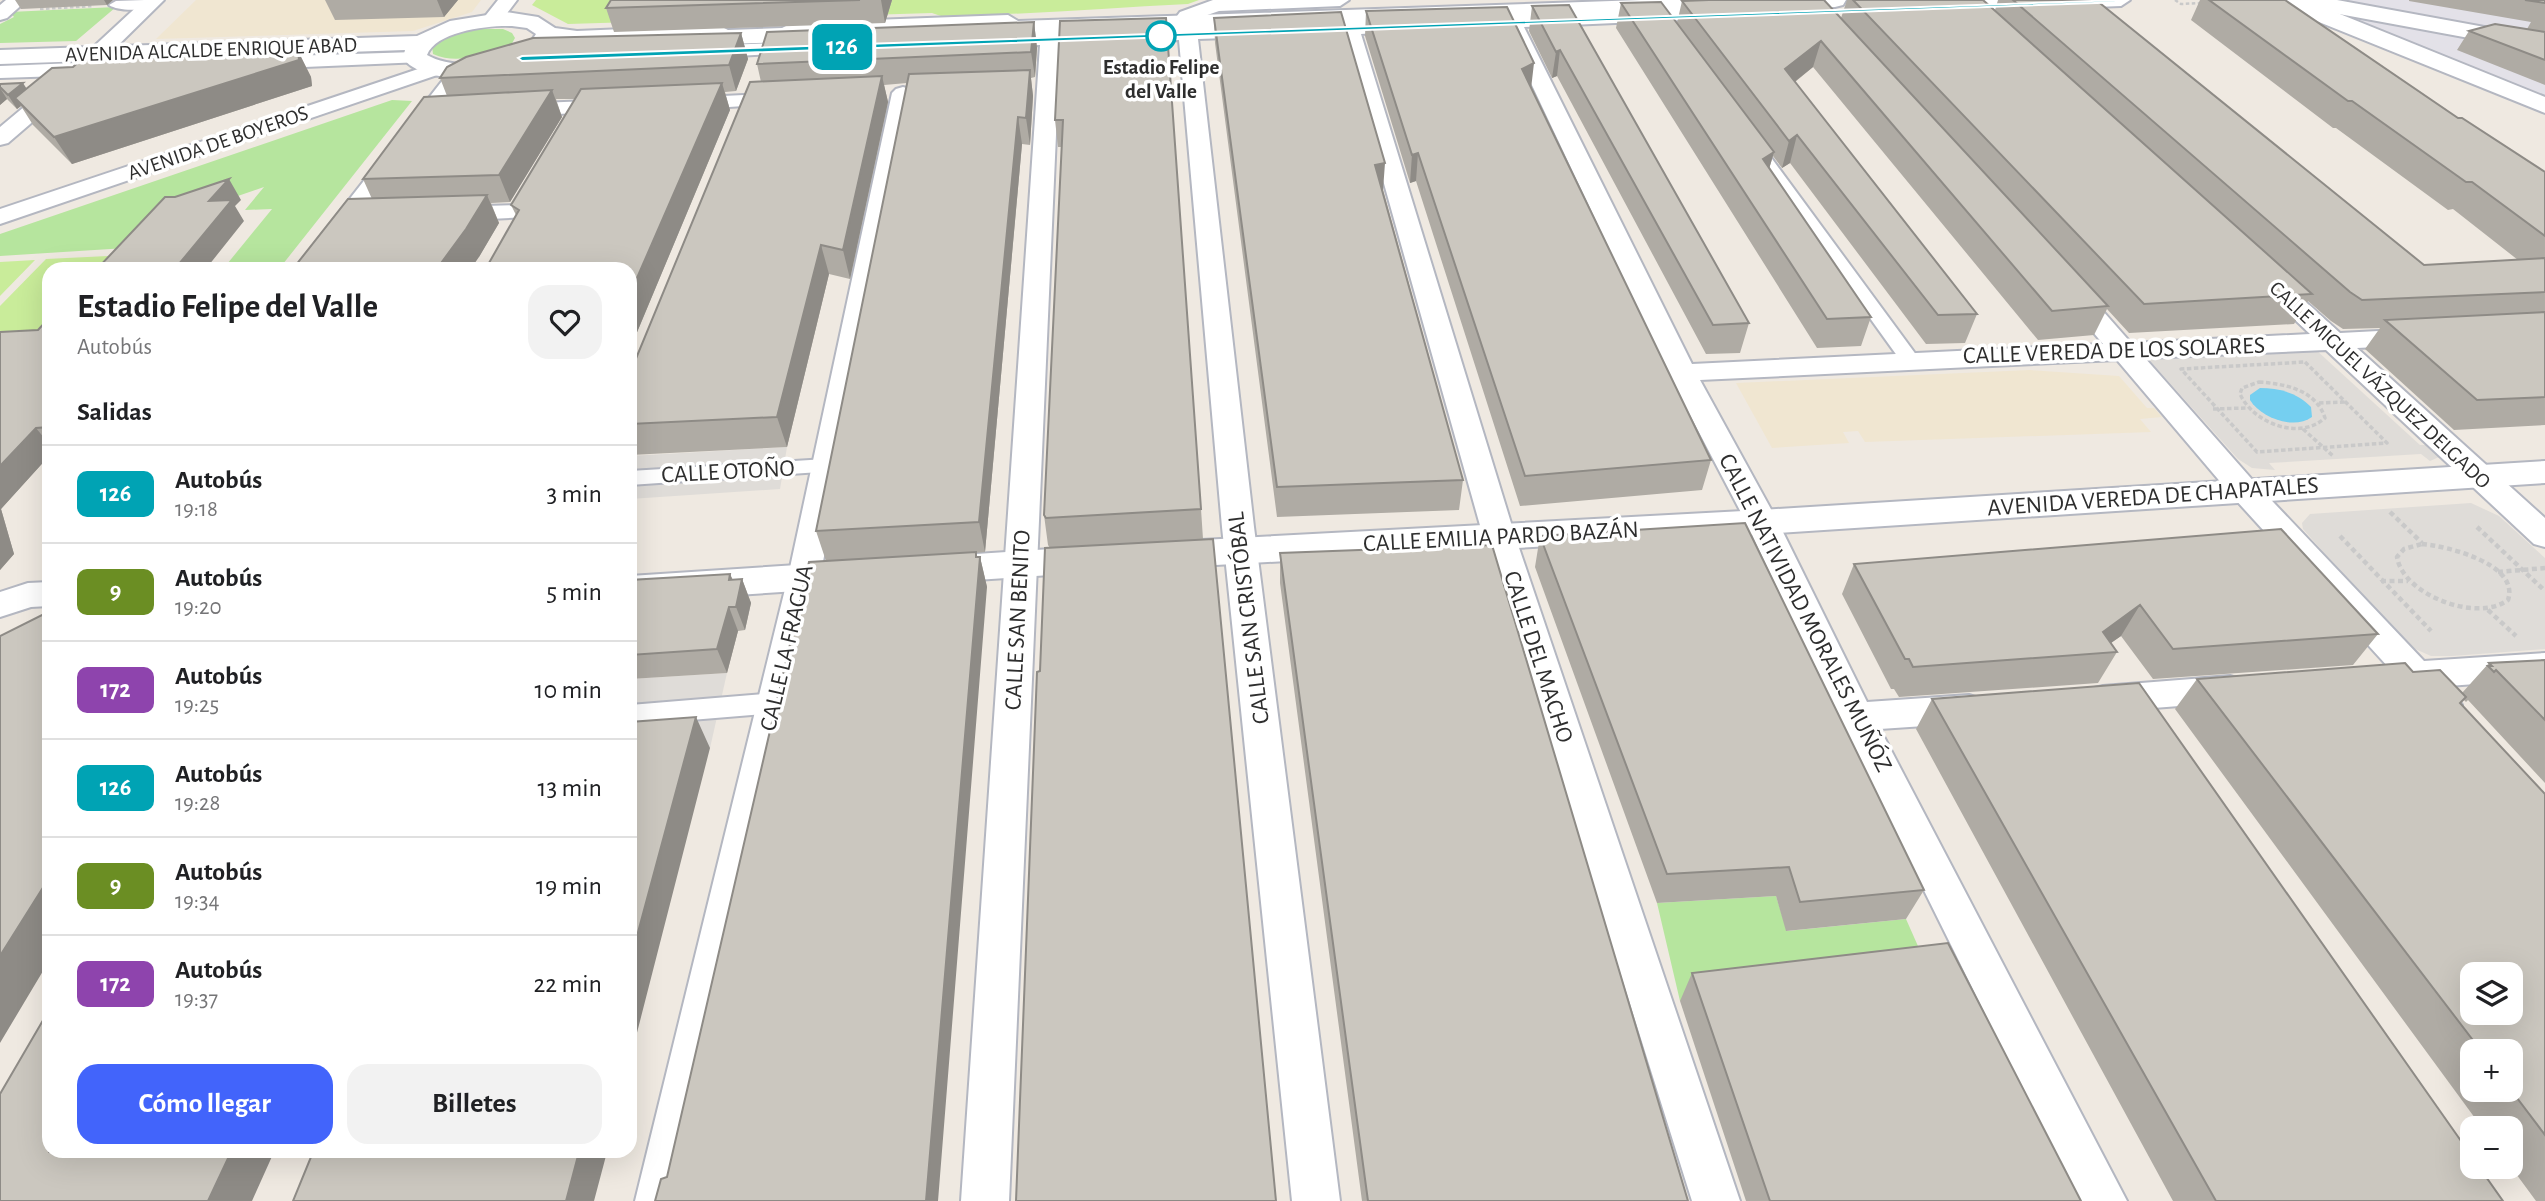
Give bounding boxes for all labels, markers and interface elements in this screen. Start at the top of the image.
marker: Estadio Felipe del Valle [1146,21,1176,51]
line badge: 126 [802,24,882,70]
street label: AVENIDA ALCALDE ENRIQUE ABAD [65,34,357,66]
text: 126 [826,35,858,59]
place label: Estadio Felipe del Valle [1103,57,1219,102]
street label: AVENIDA DE BOYEROS [125,102,311,184]
street label: CALLE MIGUEL VÁZQUEZ DELGADO [2266,276,2496,493]
button: heart [528,285,602,359]
text: Estadio Felipe del Valle [77,291,378,324]
street label: CALLE VEREDA DE LOS SOLARES [1963,334,2265,368]
text: Autobús [77,336,152,359]
text: Salidas [77,399,152,425]
street label: CALLE NATIVIDAD MORALES MUÑÓZ [1714,449,1898,776]
street label: CALLE OTOÑO [661,455,795,487]
text: Autobús [175,467,262,493]
street label: AVENIDA VEREDA DE CHAPATALES [1987,473,2319,521]
text: 3 min [546,481,602,507]
text: 126 [100,482,131,506]
text: 19:18 [175,498,218,521]
street label: CALLE SAN CRISTÓBAL [1222,511,1274,726]
street label: CALLE EMILIA PARDO BAZÁN [1363,516,1639,556]
street label: CALLE SAN BENITO [1001,529,1035,711]
street label: CALLE LA FRAGUA [756,562,818,733]
text: Autobús [175,565,262,591]
street label: CALLE DEL MACHO [1499,568,1577,746]
text: 5 min [546,579,602,605]
text: 9 [110,580,121,604]
text: 19:20 [175,596,222,619]
text: Autobús [175,663,262,689]
text: 10 min [535,677,602,703]
text: 172 [100,678,131,702]
text: 19:25 [175,694,219,717]
text: Autobús [175,761,262,787]
text: 13 min [538,775,602,801]
text: 126 [100,776,131,800]
text: 19:28 [175,792,220,815]
text: Autobús [175,859,262,885]
text: 19 min [536,873,602,899]
text: 9 [110,874,121,898]
text: 19:34 [175,890,220,913]
text: Autobús [175,957,262,983]
map controls [2460,962,2523,1179]
button: layers [2460,962,2523,1025]
text: 22 min [534,971,602,997]
text: 172 [100,972,131,996]
text: 19:37 [175,988,218,1011]
button: + [2460,1039,2523,1102]
button: Cómo llegar [77,1064,333,1144]
button: Billetes [347,1064,602,1144]
button: − [2460,1116,2523,1179]

